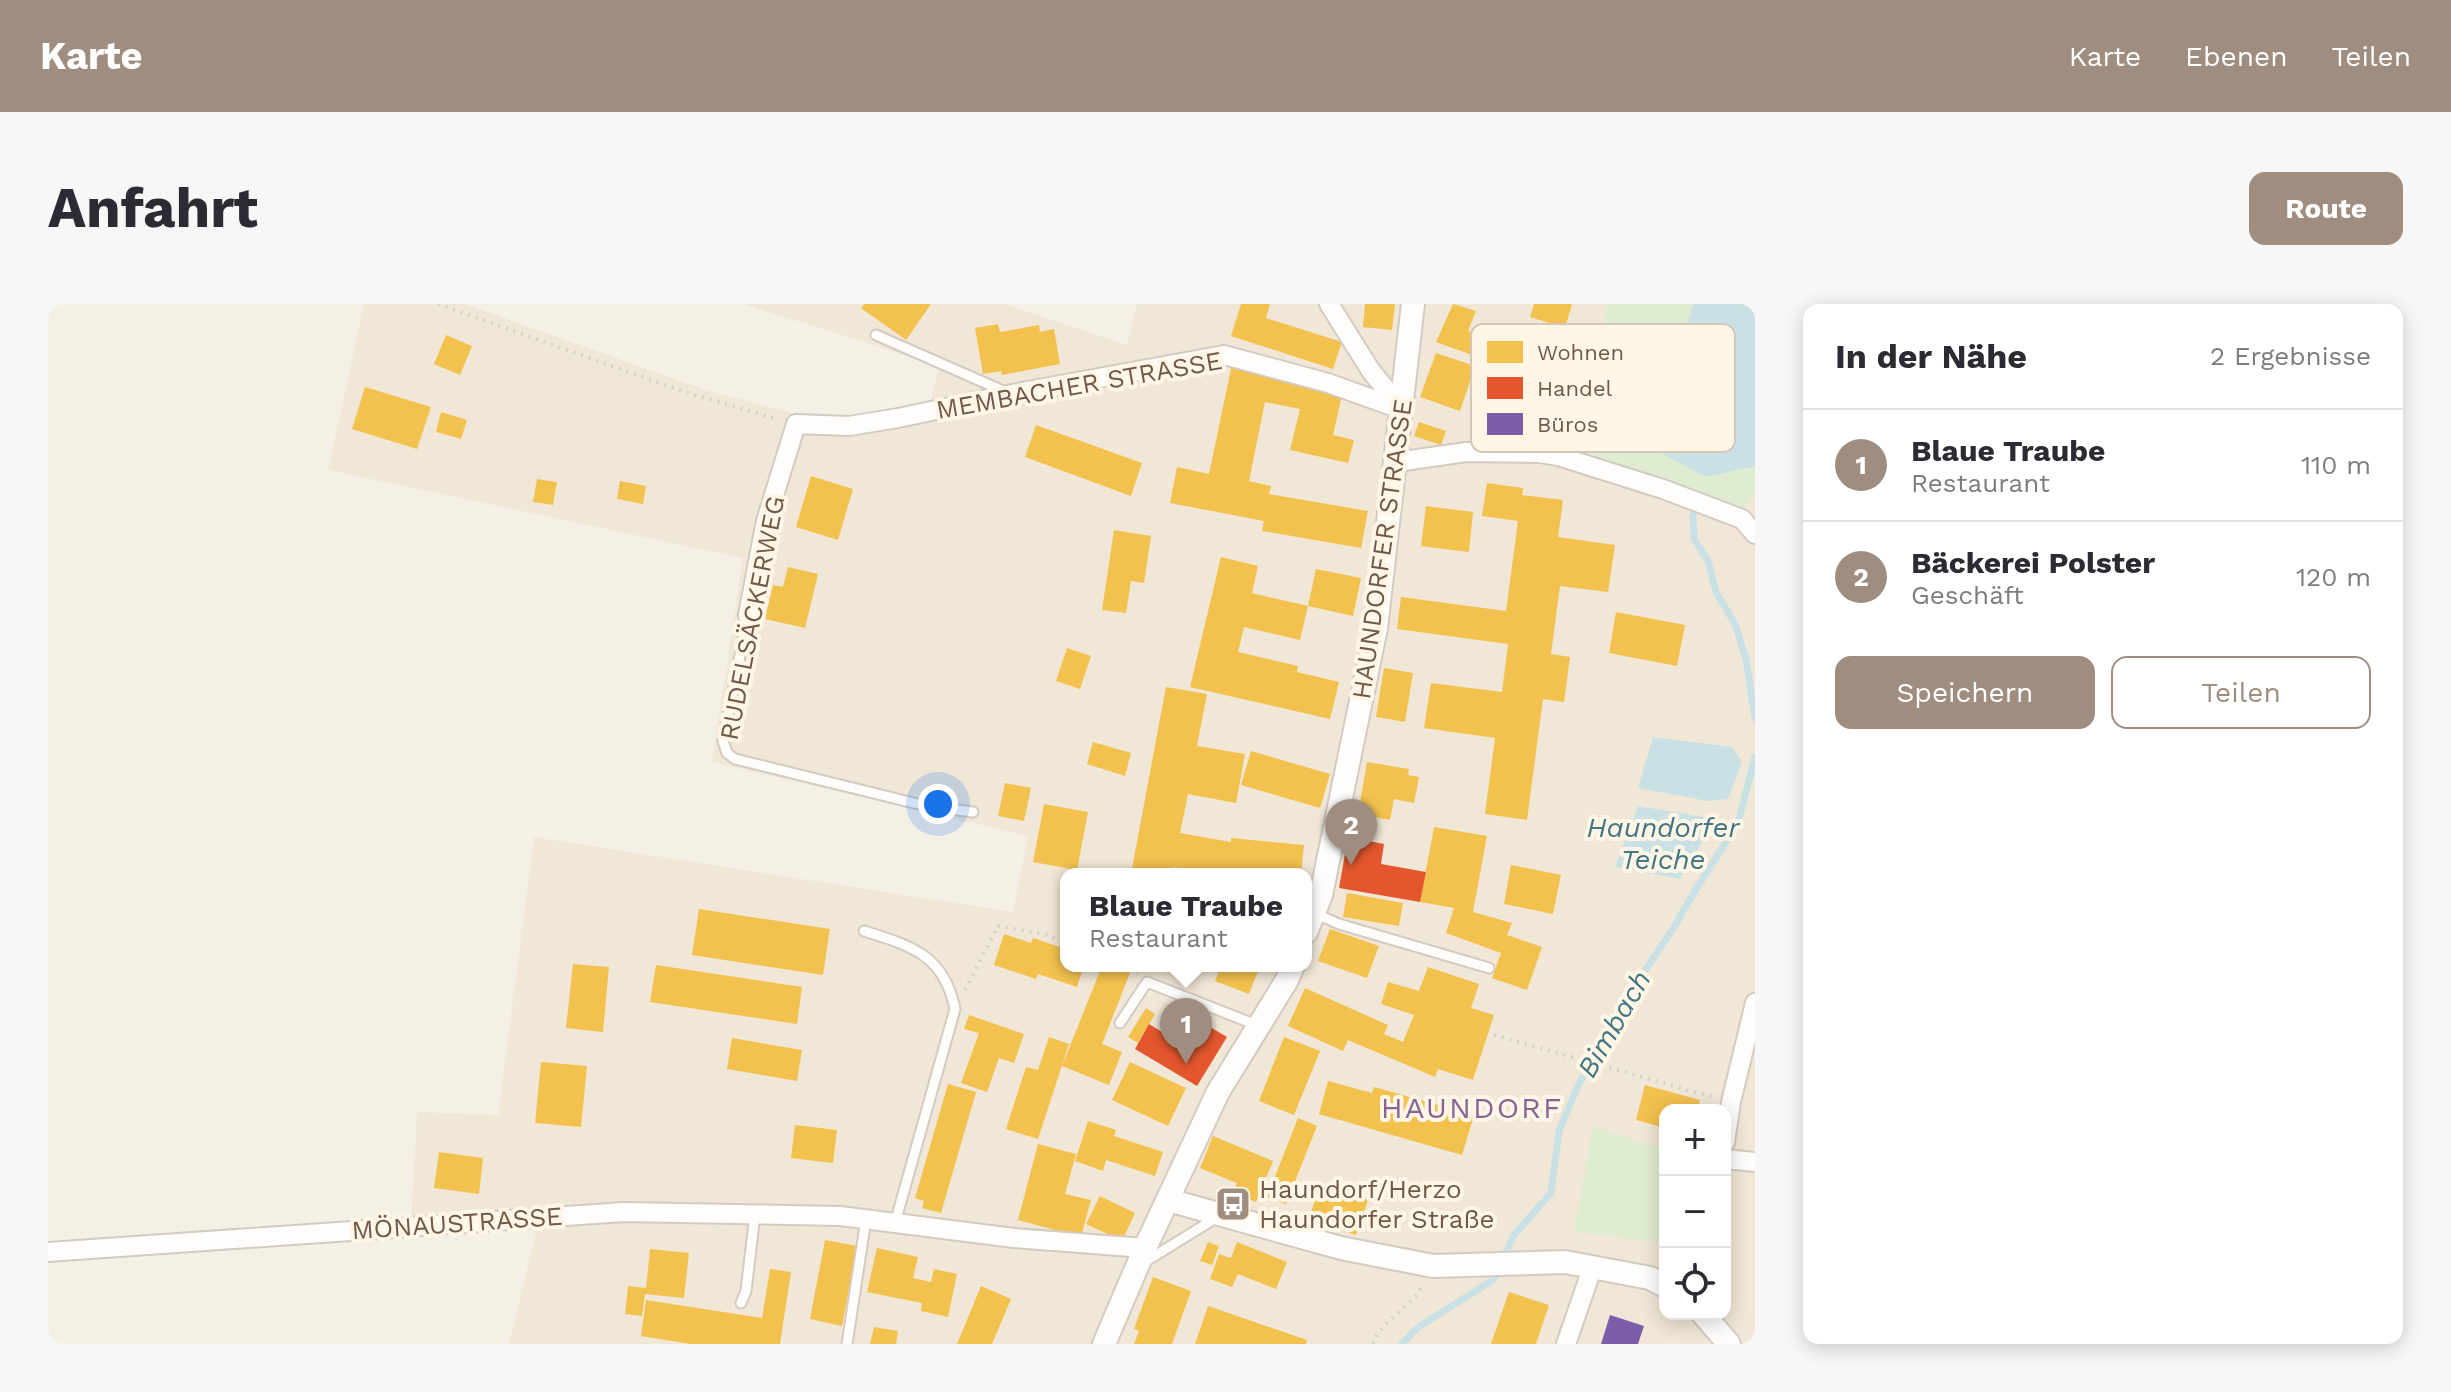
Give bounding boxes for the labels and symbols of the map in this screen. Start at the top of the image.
legend [1471,324,1735,452]
text: Wohnen [1537,340,1624,365]
street label: MEMBACHER STRASSE [934,345,1224,425]
text: Handel [1537,376,1613,401]
street label: HAUNDORFER STRASSE [1346,397,1418,701]
text: Büros [1537,412,1598,437]
street label: RUDELSÄCKERWEG [714,493,790,743]
your location [918,784,958,824]
pin: 2 [1325,799,1377,865]
water label: Haundorfer Teiche [1587,811,1741,876]
water label: Bimbach [1570,965,1658,1083]
pin: 1 [1160,998,1212,1064]
district label: HAUNDORF [1381,1090,1563,1125]
place label: Haundorf/Herzo Haundorfer Straße [1259,1174,1495,1234]
bus stop icon: Haundorf/Herzo Haundorfer Straße [1214,1185,1252,1223]
street label: MÖNAUSTRASSE [350,1201,564,1245]

